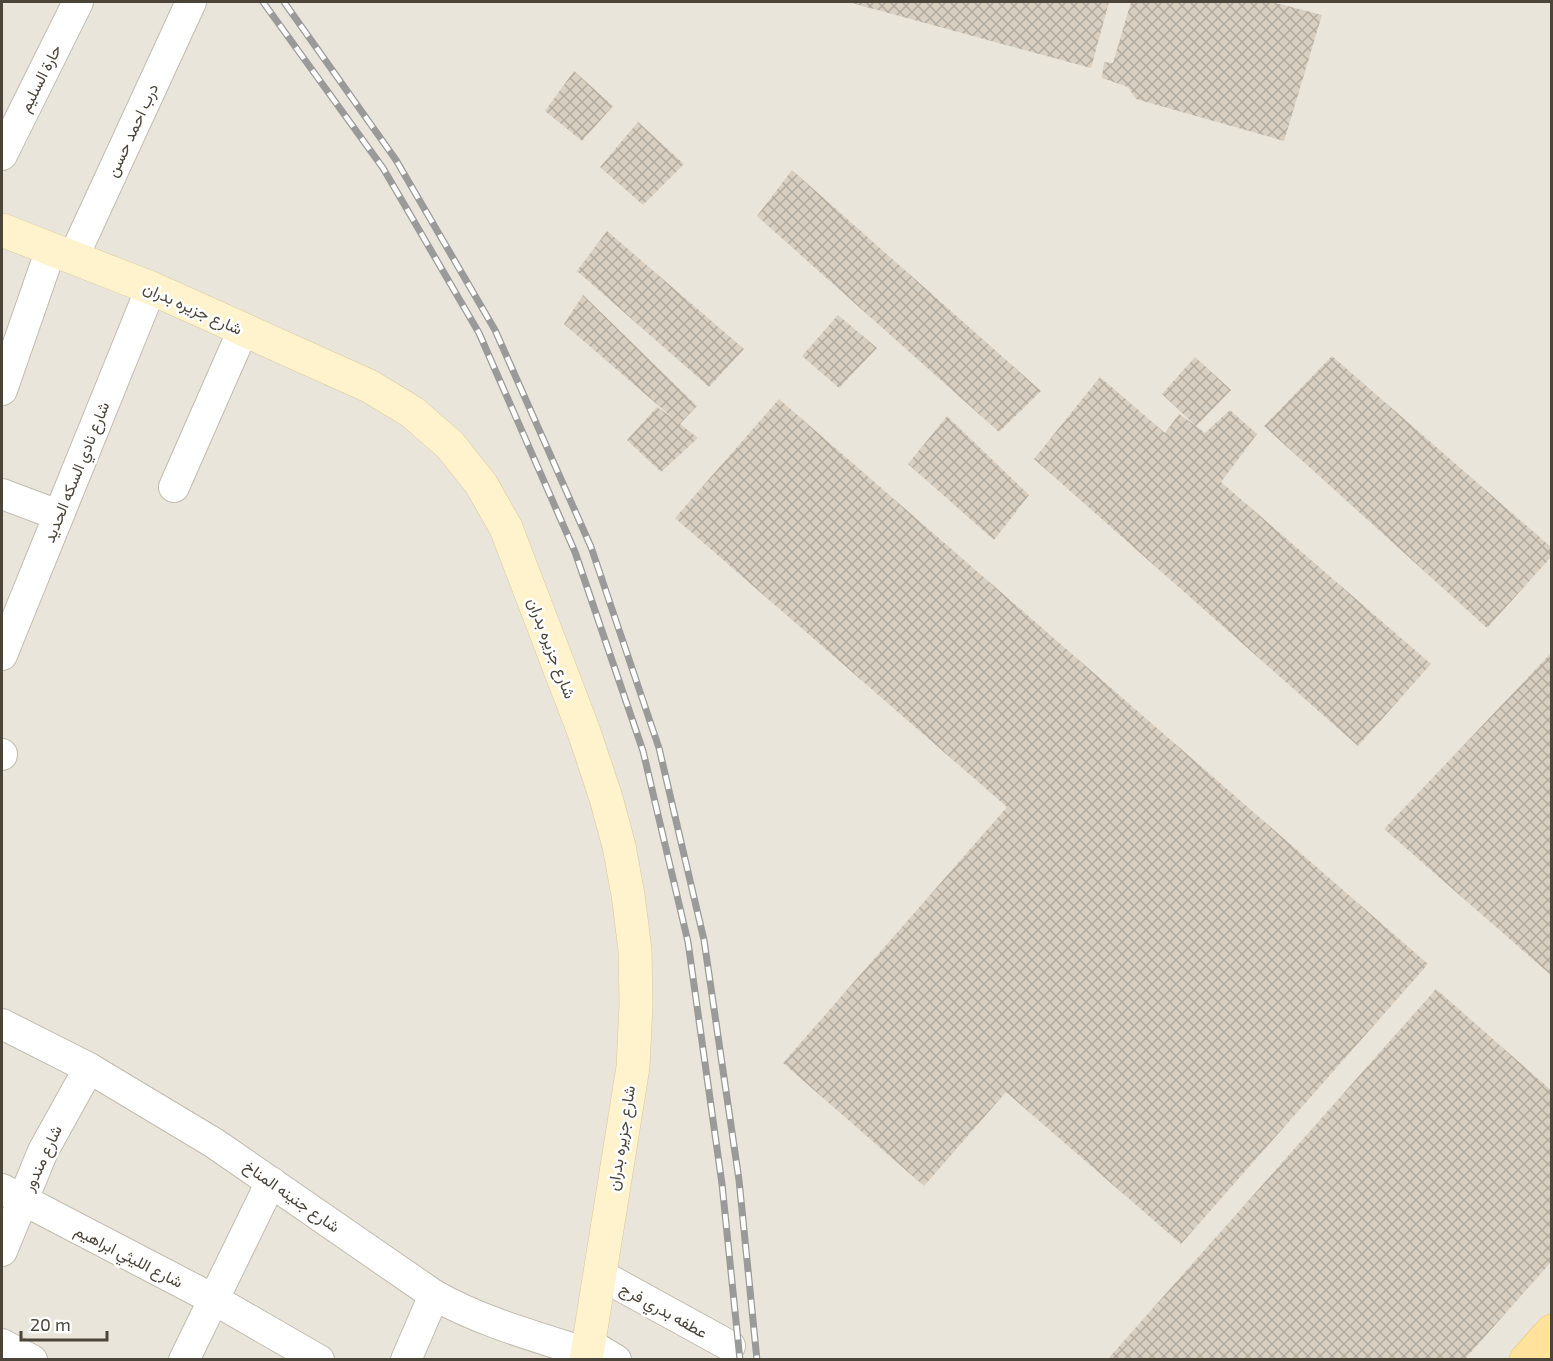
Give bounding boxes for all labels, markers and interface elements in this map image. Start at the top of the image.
street label: حارة السليم [15,41,67,116]
street label: درب احمد حسن [102,80,163,180]
street label: شارع جزيره بدران [140,277,246,341]
street label: شارع نادي السكه الحديد [39,399,117,547]
street label: شارع جزيره بدران [522,595,580,702]
street label: شارع جزيره بدران [603,1084,641,1192]
street label: شارع مندور [18,1122,68,1196]
street label: شارع جنينه المناخ [239,1155,344,1238]
street label: شارع الليثي ابراهيم [70,1220,187,1295]
street label: عطفه بدري فرج [615,1278,711,1346]
scale bar [21,1304,106,1342]
text: 20 m [30,1313,71,1335]

